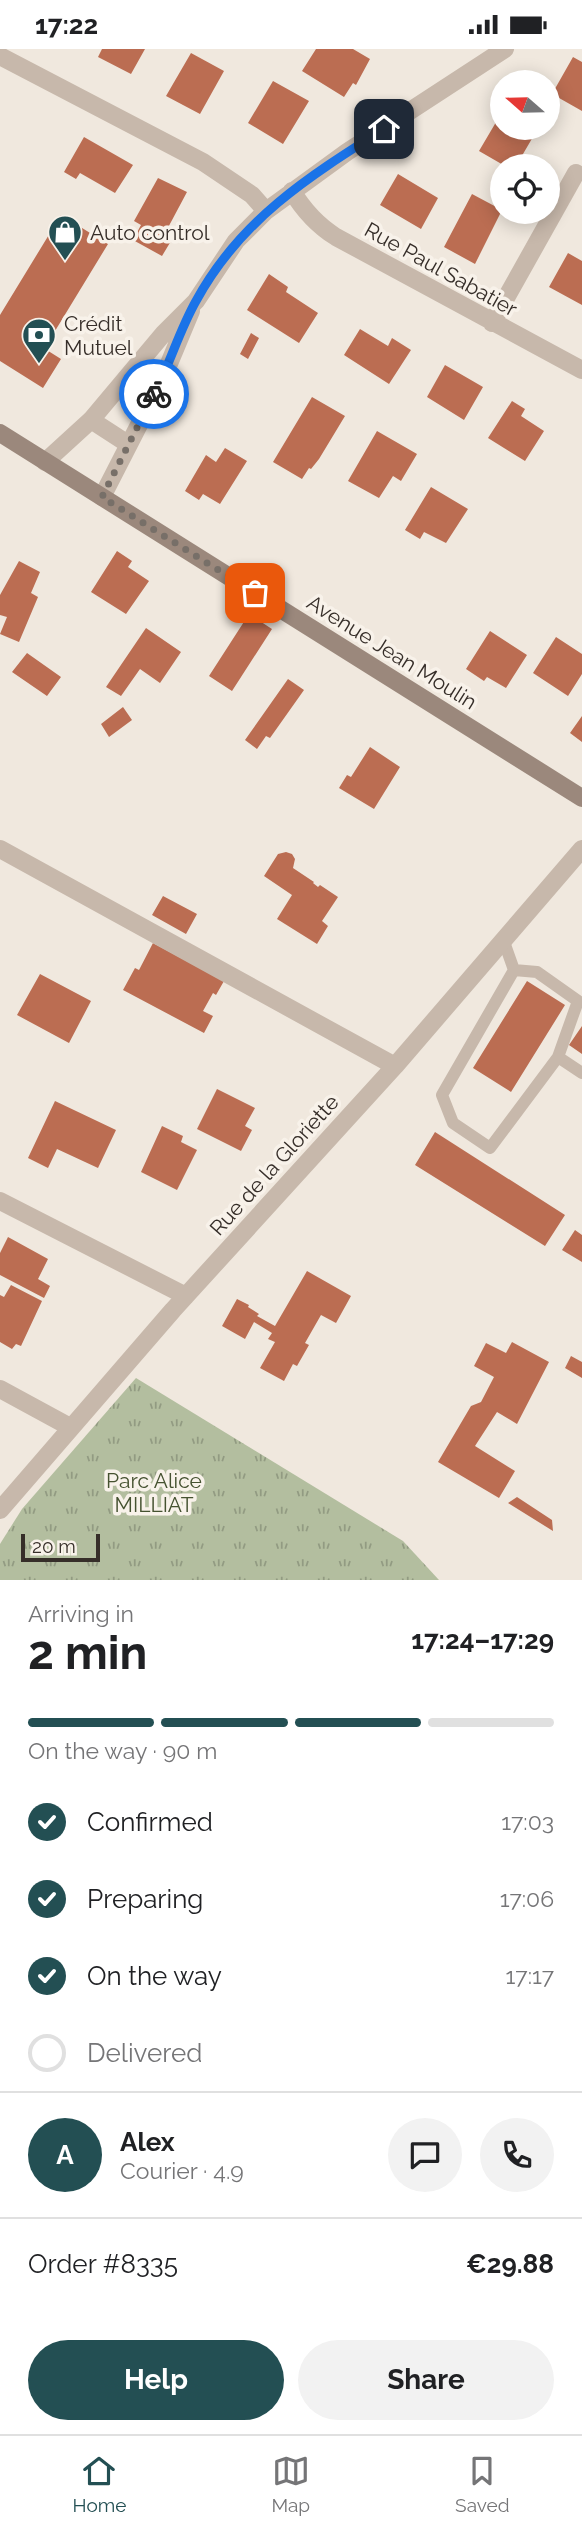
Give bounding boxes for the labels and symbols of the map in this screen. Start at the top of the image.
north arrow [490,70,560,140]
pin [354,99,414,159]
shop icon: Auto control [46,213,84,262]
street label: Rue Paul Sabatier [360,217,522,322]
place label: Auto control [90,220,210,245]
place label: Crédit Mutuel [64,311,133,360]
bank icon: Crédit Mutuel [20,316,58,365]
courier [119,359,189,429]
pin [225,563,285,623]
street label: Avenue Jean Moulin [302,590,482,714]
street label: Rue de la Gloriette [204,1090,344,1240]
park label: Parc Alice MILLIAT [106,1468,202,1517]
scale bar [21,1531,100,1563]

